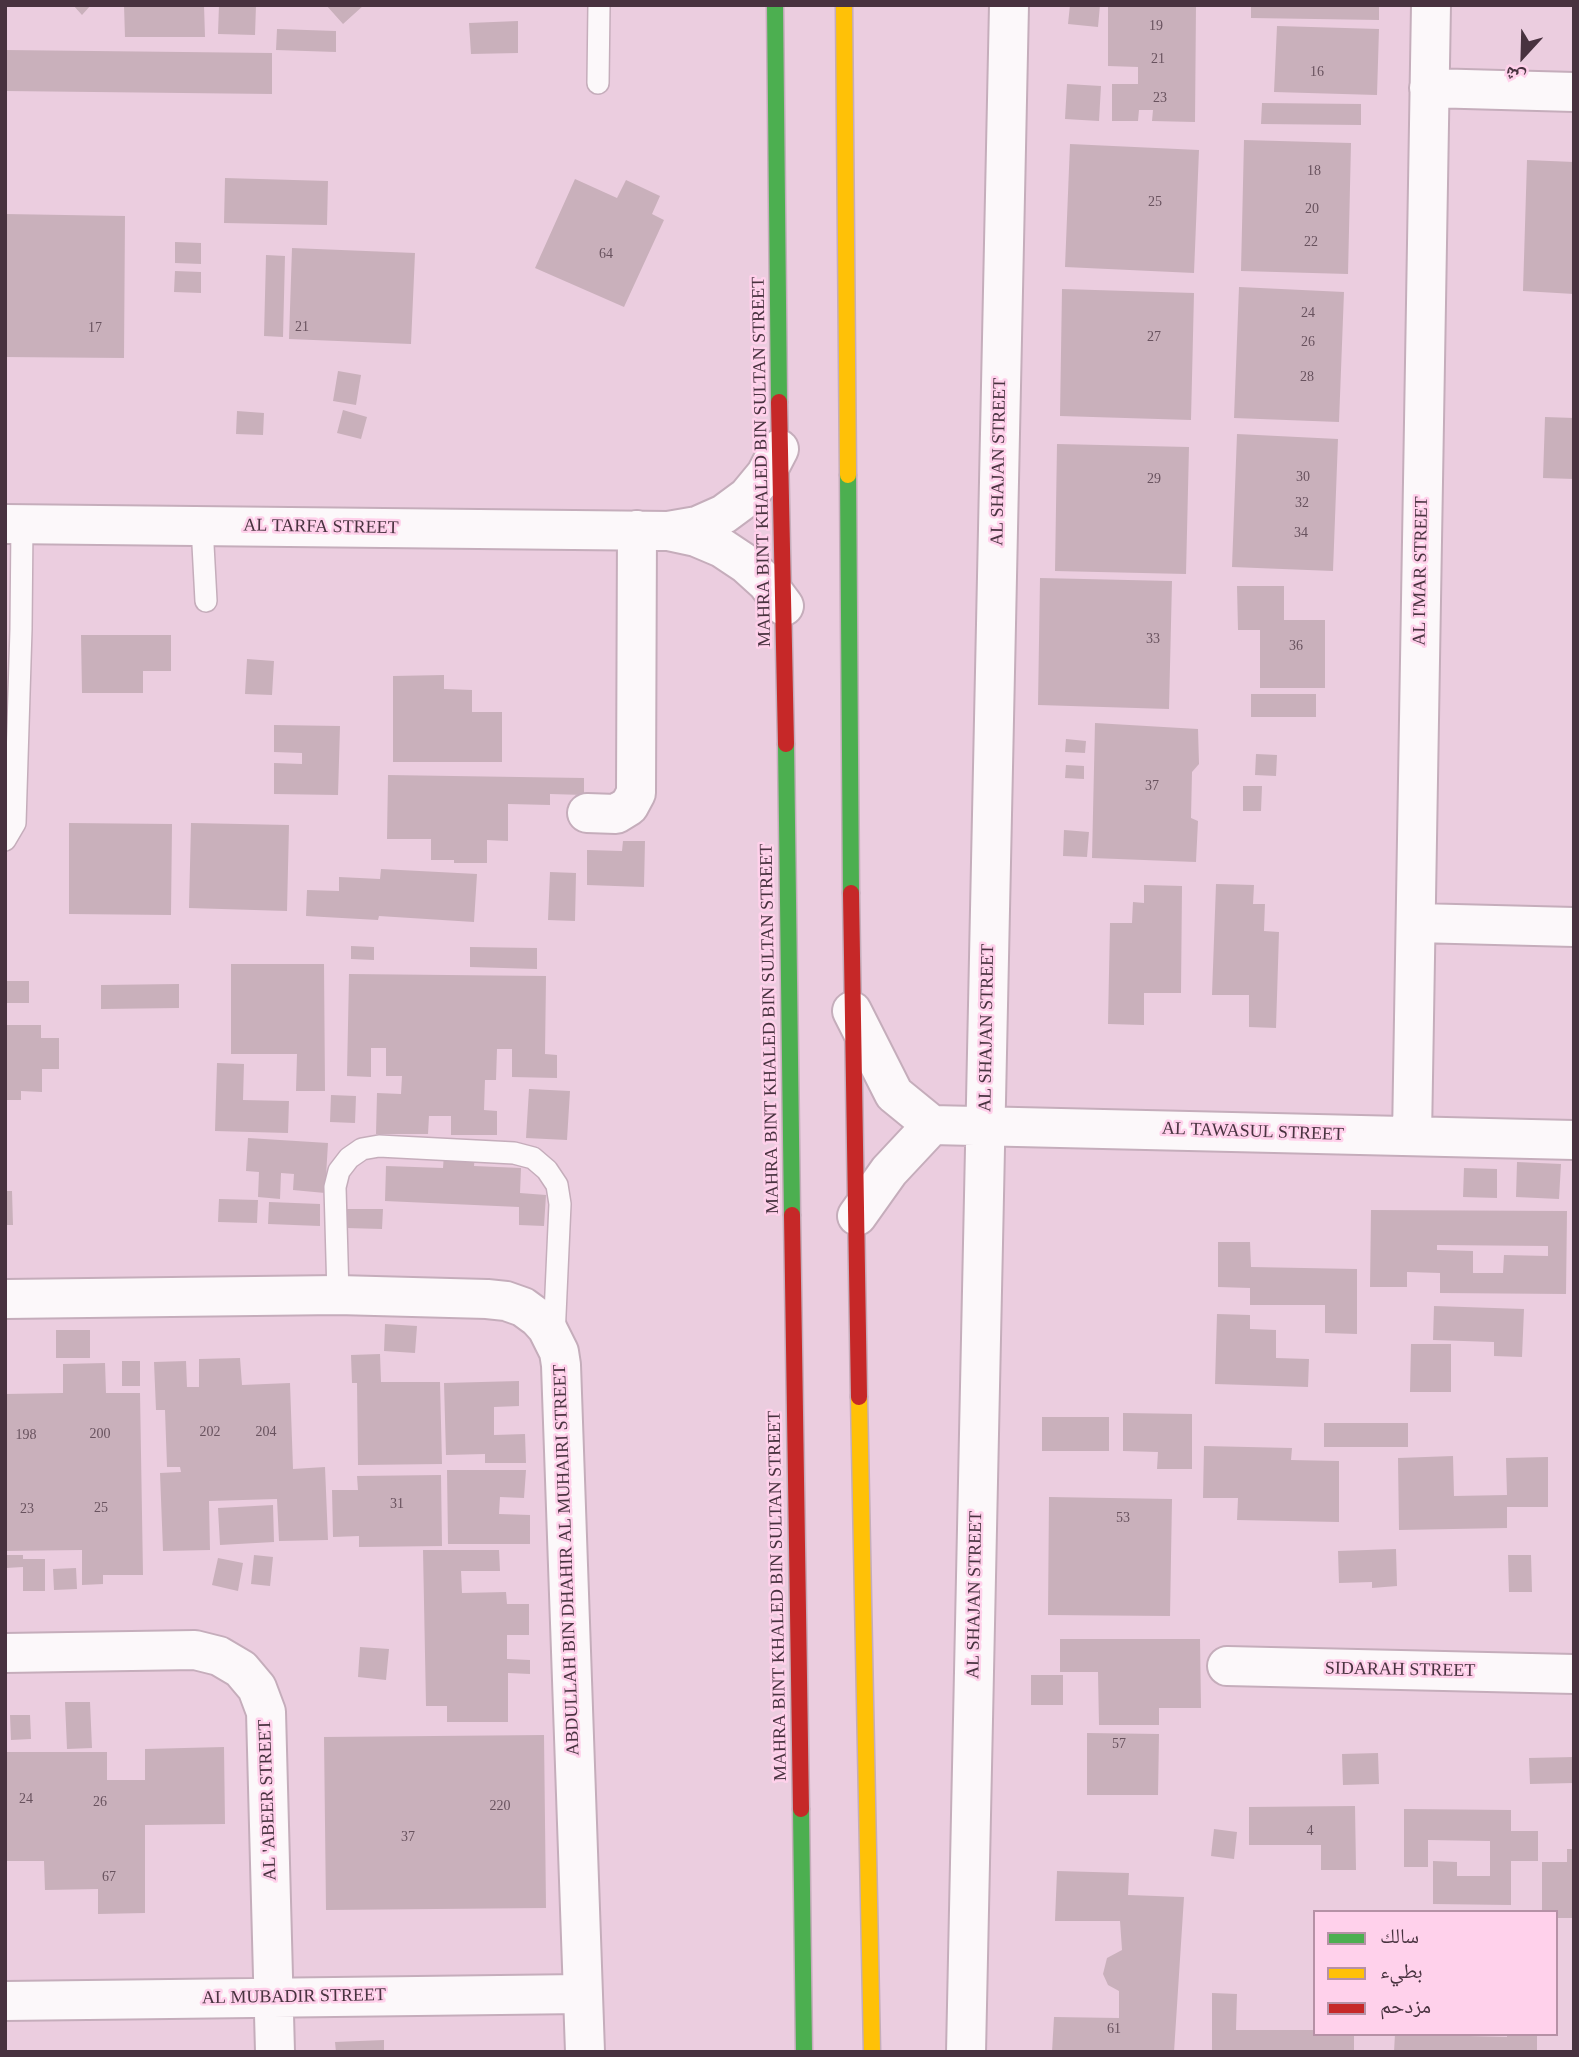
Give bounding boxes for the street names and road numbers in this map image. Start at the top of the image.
street label: MAHRA BINT KHALED BIN SULTAN STREET [748,277,776,647]
street label: AL SHAJAN STREET [987,378,1011,546]
street label: AL I'MAR STREET [1409,496,1433,646]
street label: AL TARFA STREET [243,515,399,539]
street label: MAHRA BINT KHALED BIN SULTAN STREET [756,844,784,1214]
street label: AL SHAJAN STREET [975,944,999,1112]
street label: AL TAWASUL STREET [1162,1118,1344,1146]
street label: ABDULLAH BIN DHAHIR AL MUHAIRI STREET [549,1364,585,1756]
street label: MAHRA BINT KHALED BIN SULTAN STREET [764,1411,792,1781]
street label: AL SHAJAN STREET [963,1511,987,1679]
street label: SIDARAH STREET [1325,1658,1475,1682]
street label: AL 'ABEER STREET [254,1719,282,1881]
street label: AL MUBADIR STREET [202,1985,386,2009]

